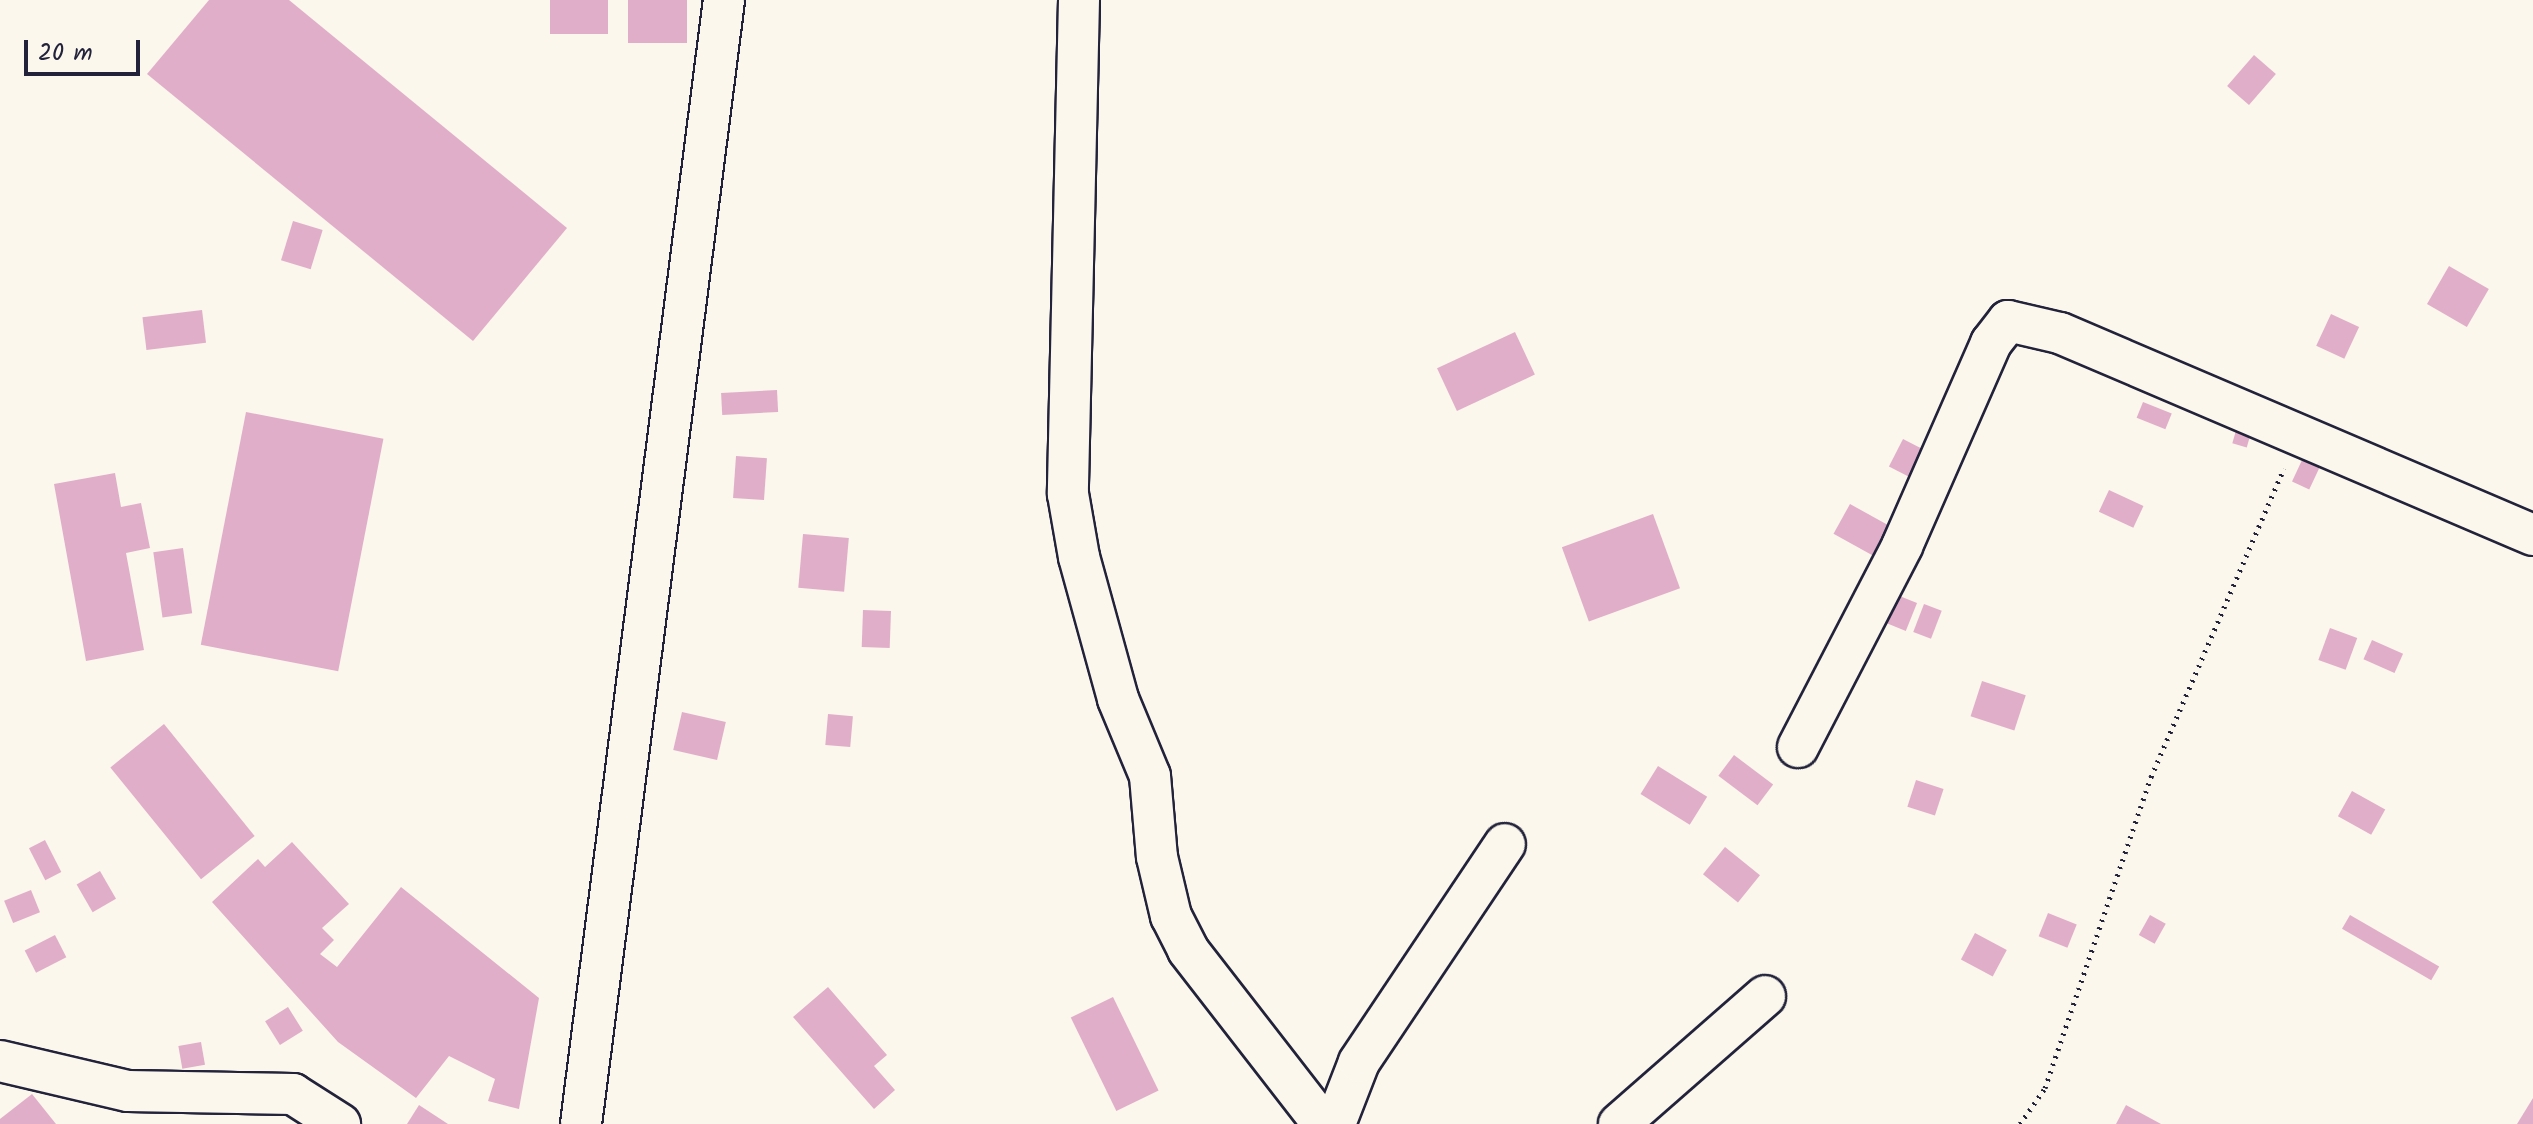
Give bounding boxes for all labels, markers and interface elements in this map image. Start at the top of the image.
scale bar [28,24,144,74]
text: 20 m [38,34,93,73]

